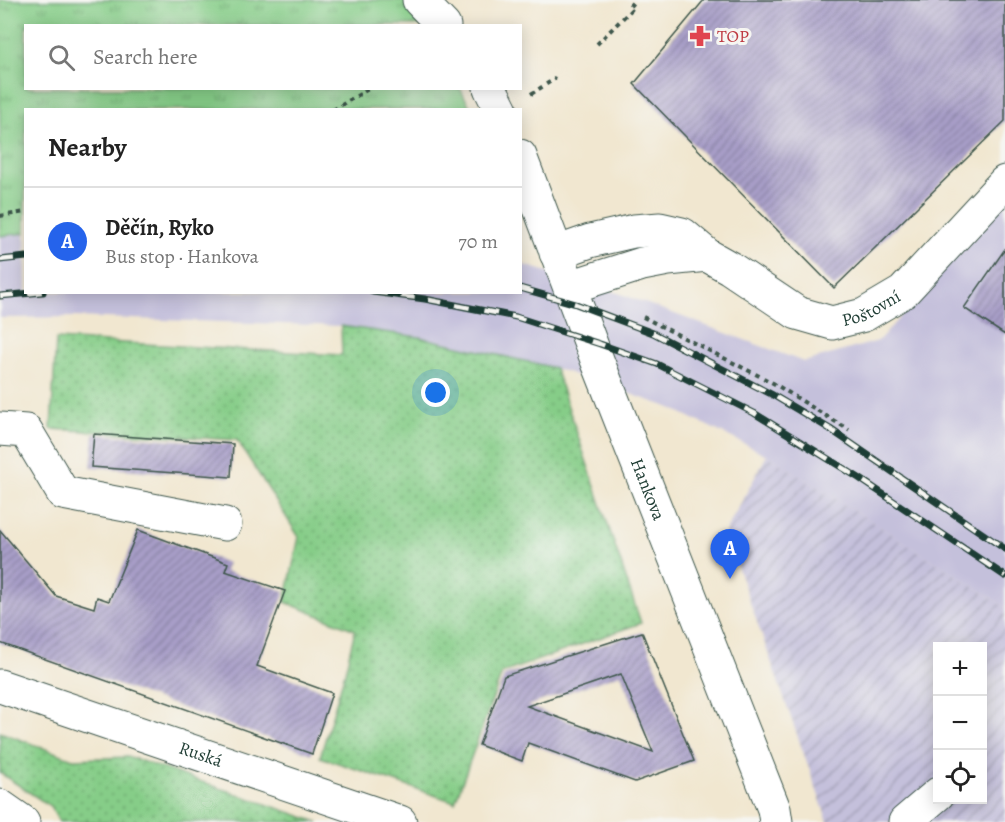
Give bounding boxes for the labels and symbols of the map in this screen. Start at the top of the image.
pharmacy icon: TOP [688,24,712,48]
place label: TOP [717,24,749,48]
street label: Poštovní [839,284,905,332]
your location [421,378,450,407]
street label: Hankova [625,455,671,524]
pin: A [710,530,750,579]
street label: Ruská [176,736,226,773]

